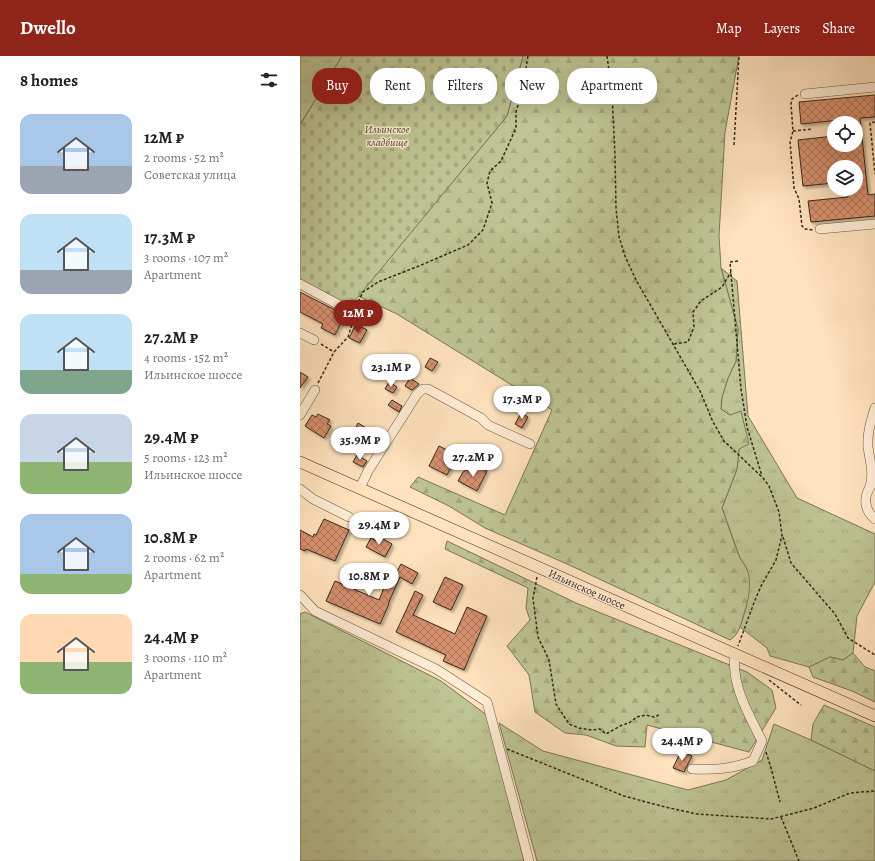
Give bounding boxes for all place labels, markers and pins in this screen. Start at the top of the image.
pin: 12M ₽ [330,300,386,334]
pin: 23.1M ₽ [354,354,428,388]
pin: 17.3M ₽ [485,386,559,420]
pin: 35.9M ₽ [323,427,397,461]
pin: 27.2M ₽ [436,444,510,478]
pin: 29.4M ₽ [342,512,416,546]
pin: 10.8M ₽ [332,563,406,597]
pin: 24.4M ₽ [645,728,719,762]

